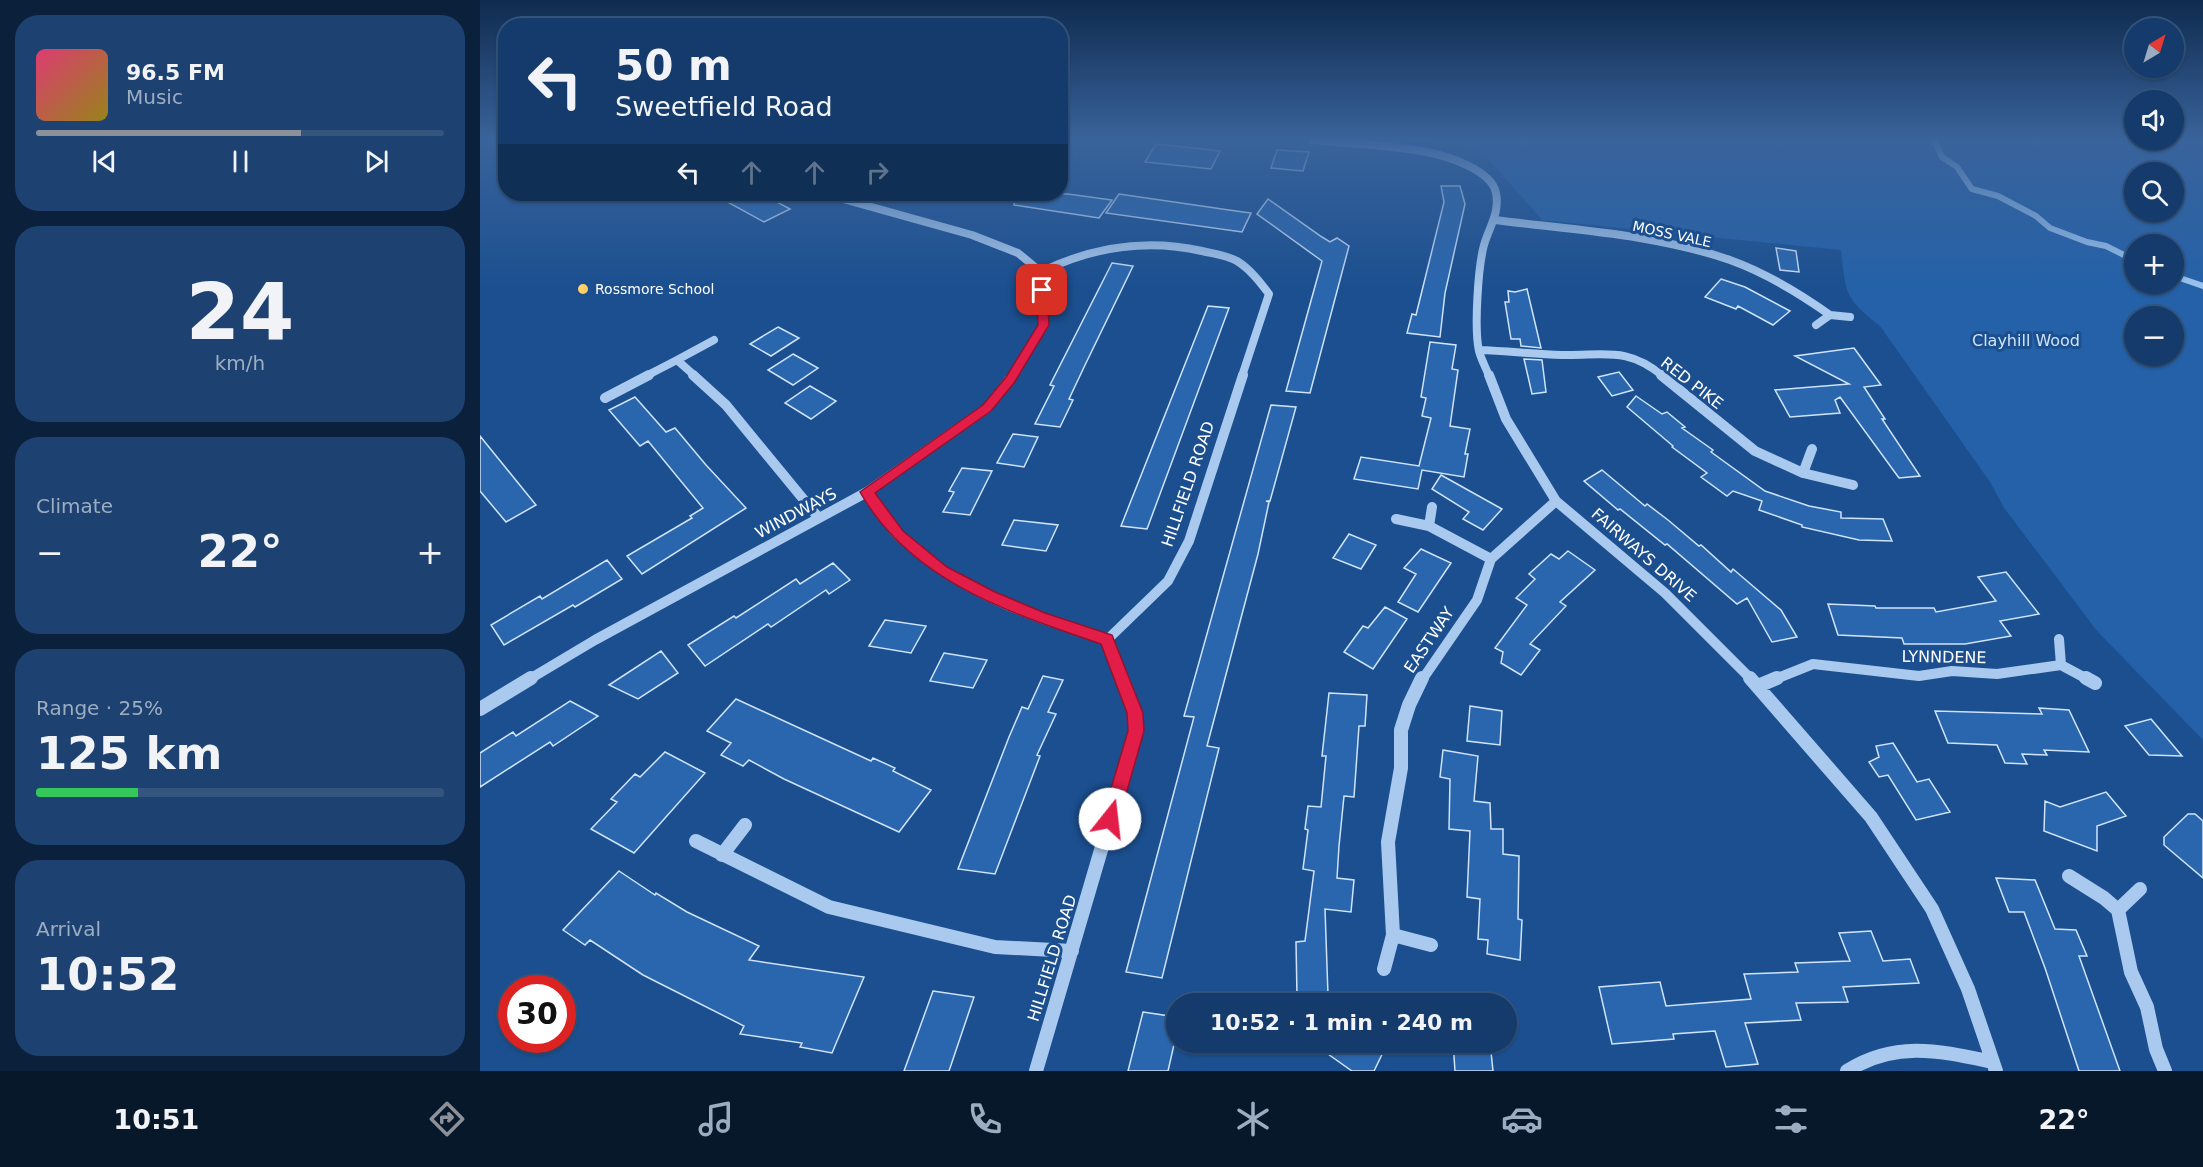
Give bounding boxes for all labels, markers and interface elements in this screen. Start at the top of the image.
north arrow [2124,18,2184,78]
map controls [2124,18,2184,366]
text: 50 m [615,41,732,90]
icon: left [516,42,594,120]
text: 96.5 FM [126,60,225,85]
text: Music [126,85,183,109]
button: sound [2124,90,2184,150]
text: Sweetfield Road [615,91,833,122]
icon: previous [88,145,121,178]
icon: pause [224,145,257,178]
icon: next [360,145,393,178]
icon: left [672,156,705,189]
icon: ahead [735,156,768,189]
icon: ahead [798,156,831,189]
icon: right [861,156,894,189]
button: search [2124,162,2184,222]
street label: MOSS VALE [1631,218,1713,250]
button: + [2124,234,2184,294]
pin [1016,264,1067,315]
text: 24 [186,267,294,357]
icon: arrive [1025,273,1058,306]
place label: Rossmore School [595,281,714,297]
marker: Rossmore School [576,282,590,296]
button: − [2124,306,2184,366]
park label: Clayhill Wood [1972,331,2080,350]
text: km/h [215,351,265,375]
street label: RED PIKE [1657,353,1727,413]
street label: HILLFIELD ROAD [1158,419,1218,549]
street label: WINDWAYS [752,484,840,542]
text: Climate [36,494,113,518]
street label: FAIRWAYS DRIVE [1588,504,1700,606]
text: 22° [197,525,283,578]
text: − [36,533,64,572]
text: + [416,533,444,572]
street label: EASTWAY [1400,603,1458,677]
street label: LYNNDENE [1901,647,1987,667]
text: Range · 25% [36,696,163,720]
text: 125 km [36,727,222,780]
position arrow [1078,787,1142,851]
street label: HILLFIELD ROAD [1024,892,1080,1024]
text: Arrival [36,917,101,941]
text: 10:52 [36,948,179,1001]
speed limit sign: 30 [498,975,576,1053]
text: 10:52 · 1 min · 240 m [1210,1010,1473,1035]
icon: directions [426,1098,468,1140]
icon: music [695,1098,737,1140]
icon: phone [964,1098,1006,1140]
icon: climate [1232,1098,1274,1140]
icon: car [1501,1098,1543,1140]
icon: filters [1770,1098,1812,1140]
text: 10:51 [113,1104,199,1135]
text: 22° [2038,1104,2090,1135]

